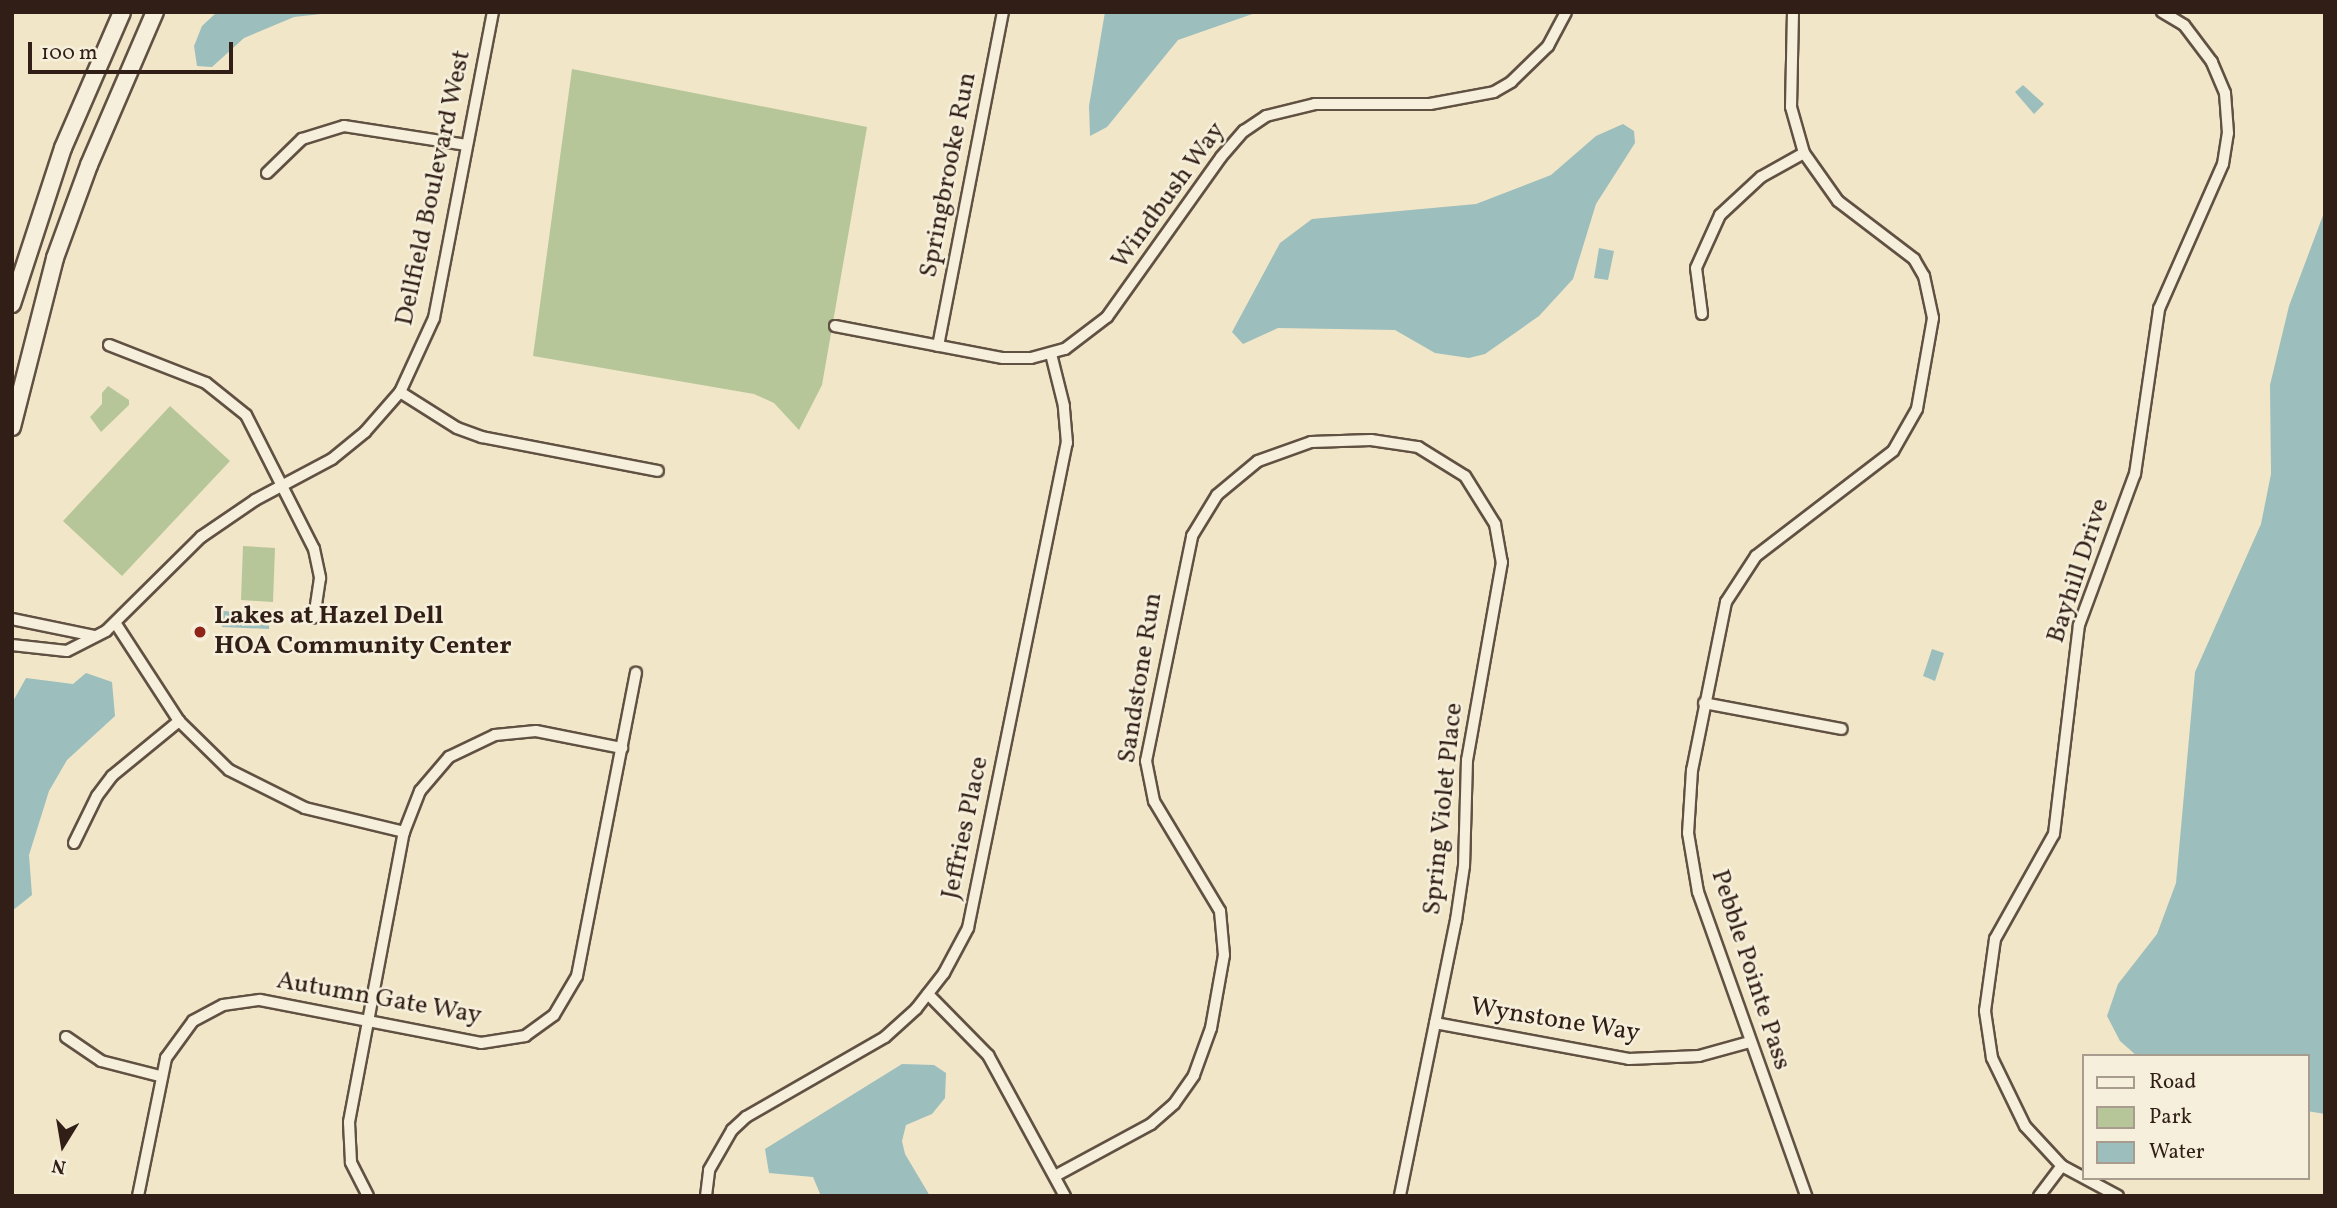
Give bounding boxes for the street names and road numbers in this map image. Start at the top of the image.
street label: Dellfield Boulevard West [389,47,479,329]
street label: Springbrooke Run [914,70,984,280]
street label: Windbush Way [1105,116,1233,276]
street label: Bayhill Drive [2041,495,2117,647]
street label: Sandstone Run [1112,590,1170,766]
street label: Spring Violet Place [1417,701,1471,917]
street label: Jeffries Place [936,754,996,902]
street label: Pebble Pointe Pass [1703,866,1797,1074]
street label: Autumn Gate Way [274,966,484,1032]
street label: Wynstone Way [1468,992,1642,1050]

